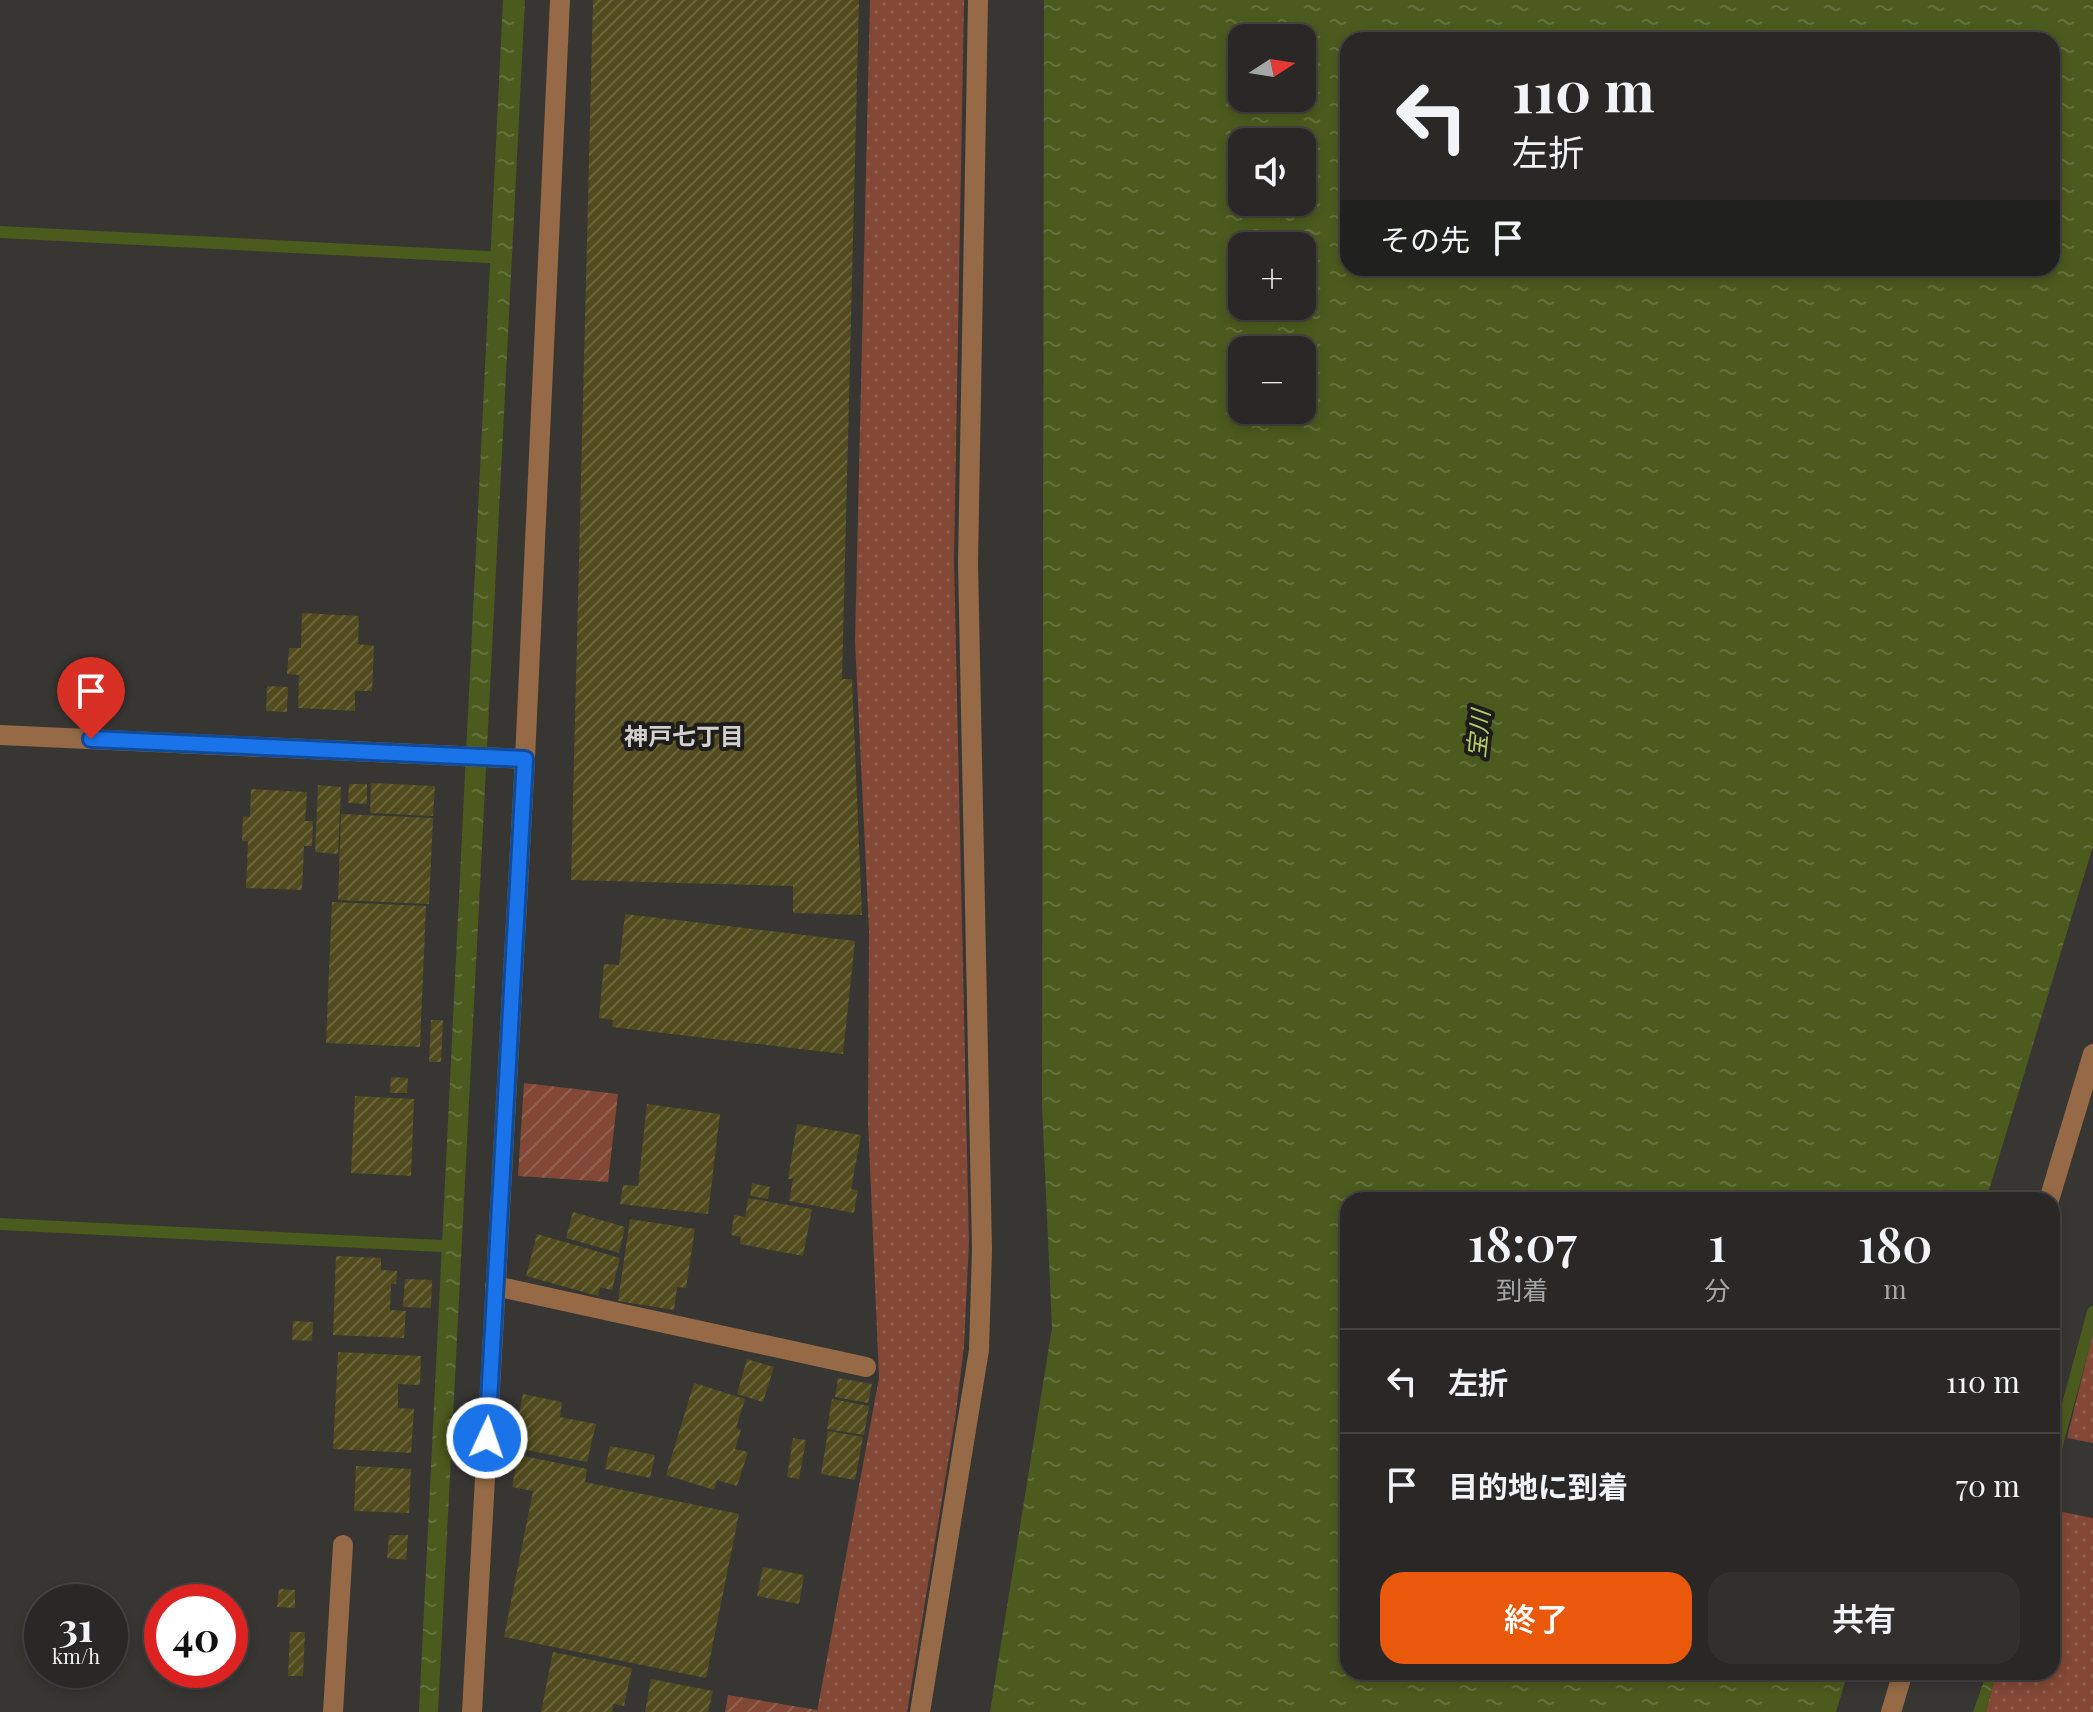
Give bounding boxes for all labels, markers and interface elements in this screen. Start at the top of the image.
north arrow [1228,24,1316,112]
map controls [1228,24,1316,424]
text: 110 m [1512,52,1655,127]
icon: left [1380,64,1484,168]
text: 左折 [1512,127,1584,175]
button: sound [1228,128,1316,216]
icon: arrive [1486,216,1530,260]
text: その先 [1380,219,1470,259]
button: + [1228,232,1316,320]
button: − [1228,336,1316,424]
pin [57,657,125,739]
icon: arrive [69,669,113,713]
water label: 宝川 [1459,705,1496,759]
district label: 神戸七丁目 [624,719,744,751]
text: 18:07 [1467,1210,1577,1274]
text: 1 [1708,1210,1726,1274]
text: 180 [1858,1211,1932,1275]
text: m [1884,1271,1907,1306]
text: 到着 [1496,1272,1548,1307]
text: 分 [1704,1272,1730,1307]
icon: left [1380,1359,1424,1403]
text: 110 m [1946,1361,2020,1401]
text: 左折 [1448,1362,1508,1402]
position arrow [445,1396,529,1480]
icon: arrive [1380,1463,1424,1507]
text: 70 m [1956,1465,2020,1505]
text: 目的地に到着 [1448,1466,1628,1506]
button: 終了 [1380,1572,1692,1664]
button: 共有 [1708,1572,2020,1664]
speed limit sign: 40 [144,1584,248,1688]
text: 31 [59,1599,93,1652]
text: km/h [52,1642,100,1669]

